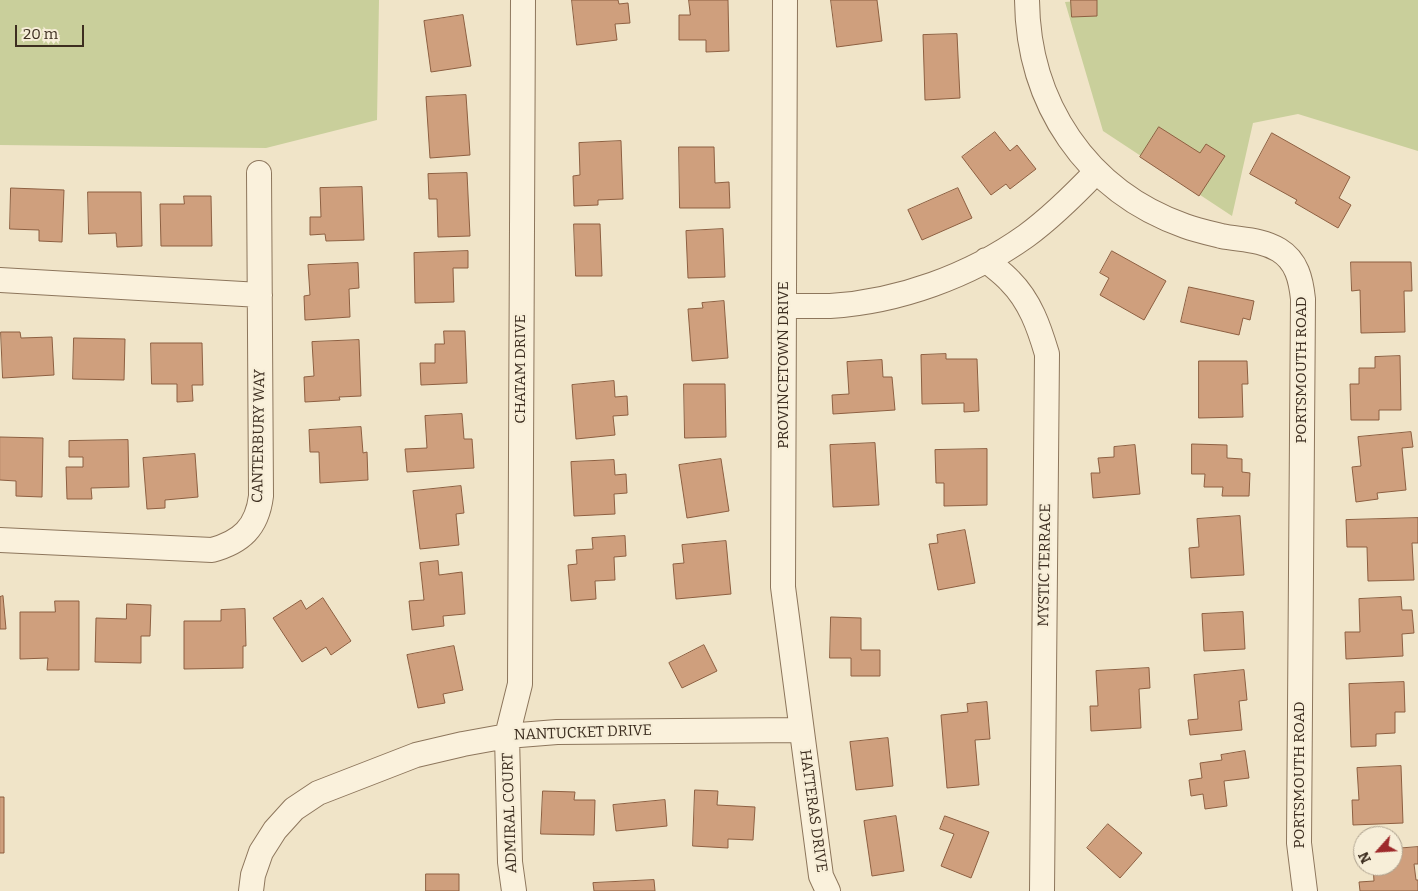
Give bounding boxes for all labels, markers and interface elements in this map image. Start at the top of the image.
scale bar [18,15,86,47]
text: 20 m [23,25,58,43]
street label: PROVINCETOWN DRIVE [775,281,793,449]
street label: PORTSMOUTH ROAD [1293,296,1311,444]
street label: CHATAM DRIVE [512,314,530,424]
street label: CANTERBURY WAY [249,369,269,503]
street label: MYSTIC TERRACE [1035,503,1055,627]
street label: PORTSMOUTH ROAD [1291,701,1309,849]
street label: NANTUCKET DRIVE [514,722,652,744]
street label: HATTERAS DRIVE [795,748,831,874]
street label: ADMIRAL COURT [499,752,521,874]
north arrow [1353,826,1403,876]
text: N [1355,849,1375,866]

